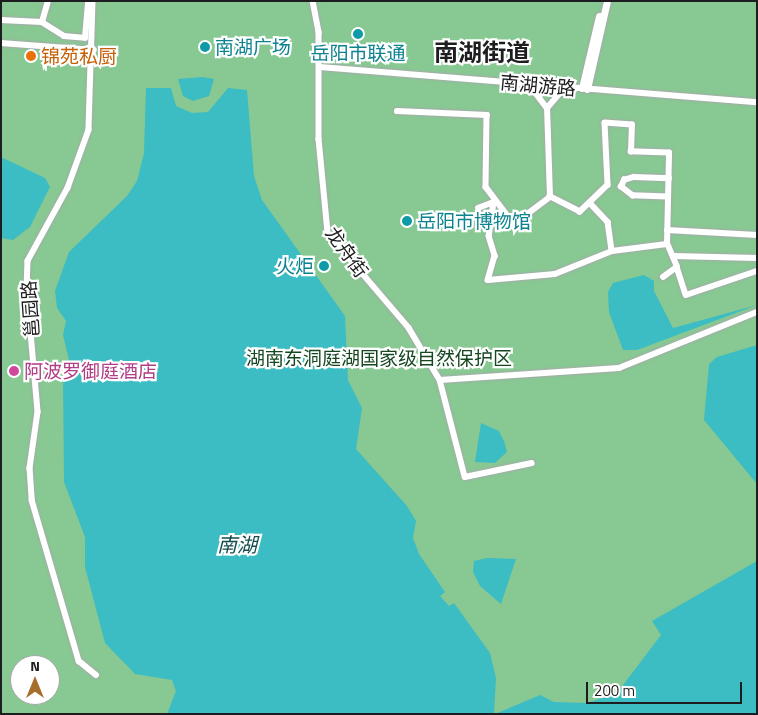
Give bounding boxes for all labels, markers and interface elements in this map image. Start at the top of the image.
marker: 岳阳市联通 [352,28,364,40]
place label: 南湖广场 [215,36,291,58]
district label: 南湖街道 [434,39,530,67]
marker: 南湖广场 [199,41,211,53]
place label: 岳阳市联通 [311,42,405,64]
place label: 锦苑私厨 [41,45,117,67]
marker: 锦苑私厨 [25,50,37,62]
street label: 南湖游路 [499,70,577,100]
place label: 岳阳市博物馆 [417,210,531,232]
marker: 岳阳市博物馆 [401,215,413,227]
street label: 龙舟街 [321,222,373,282]
place label: 火炬 [276,255,314,277]
marker: 火炬 [318,260,330,272]
street label: 邕园路 [17,280,43,338]
park label: 湖南东洞庭湖国家级自然保护区 [246,347,512,369]
place label: 阿波罗御庭酒店 [24,360,157,382]
marker: 阿波罗御庭酒店 [8,365,20,377]
water label: 南湖 [217,532,257,556]
north arrow [10,655,60,705]
text: N [30,655,40,676]
scale bar [588,672,744,704]
text: 200 m [594,679,635,702]

